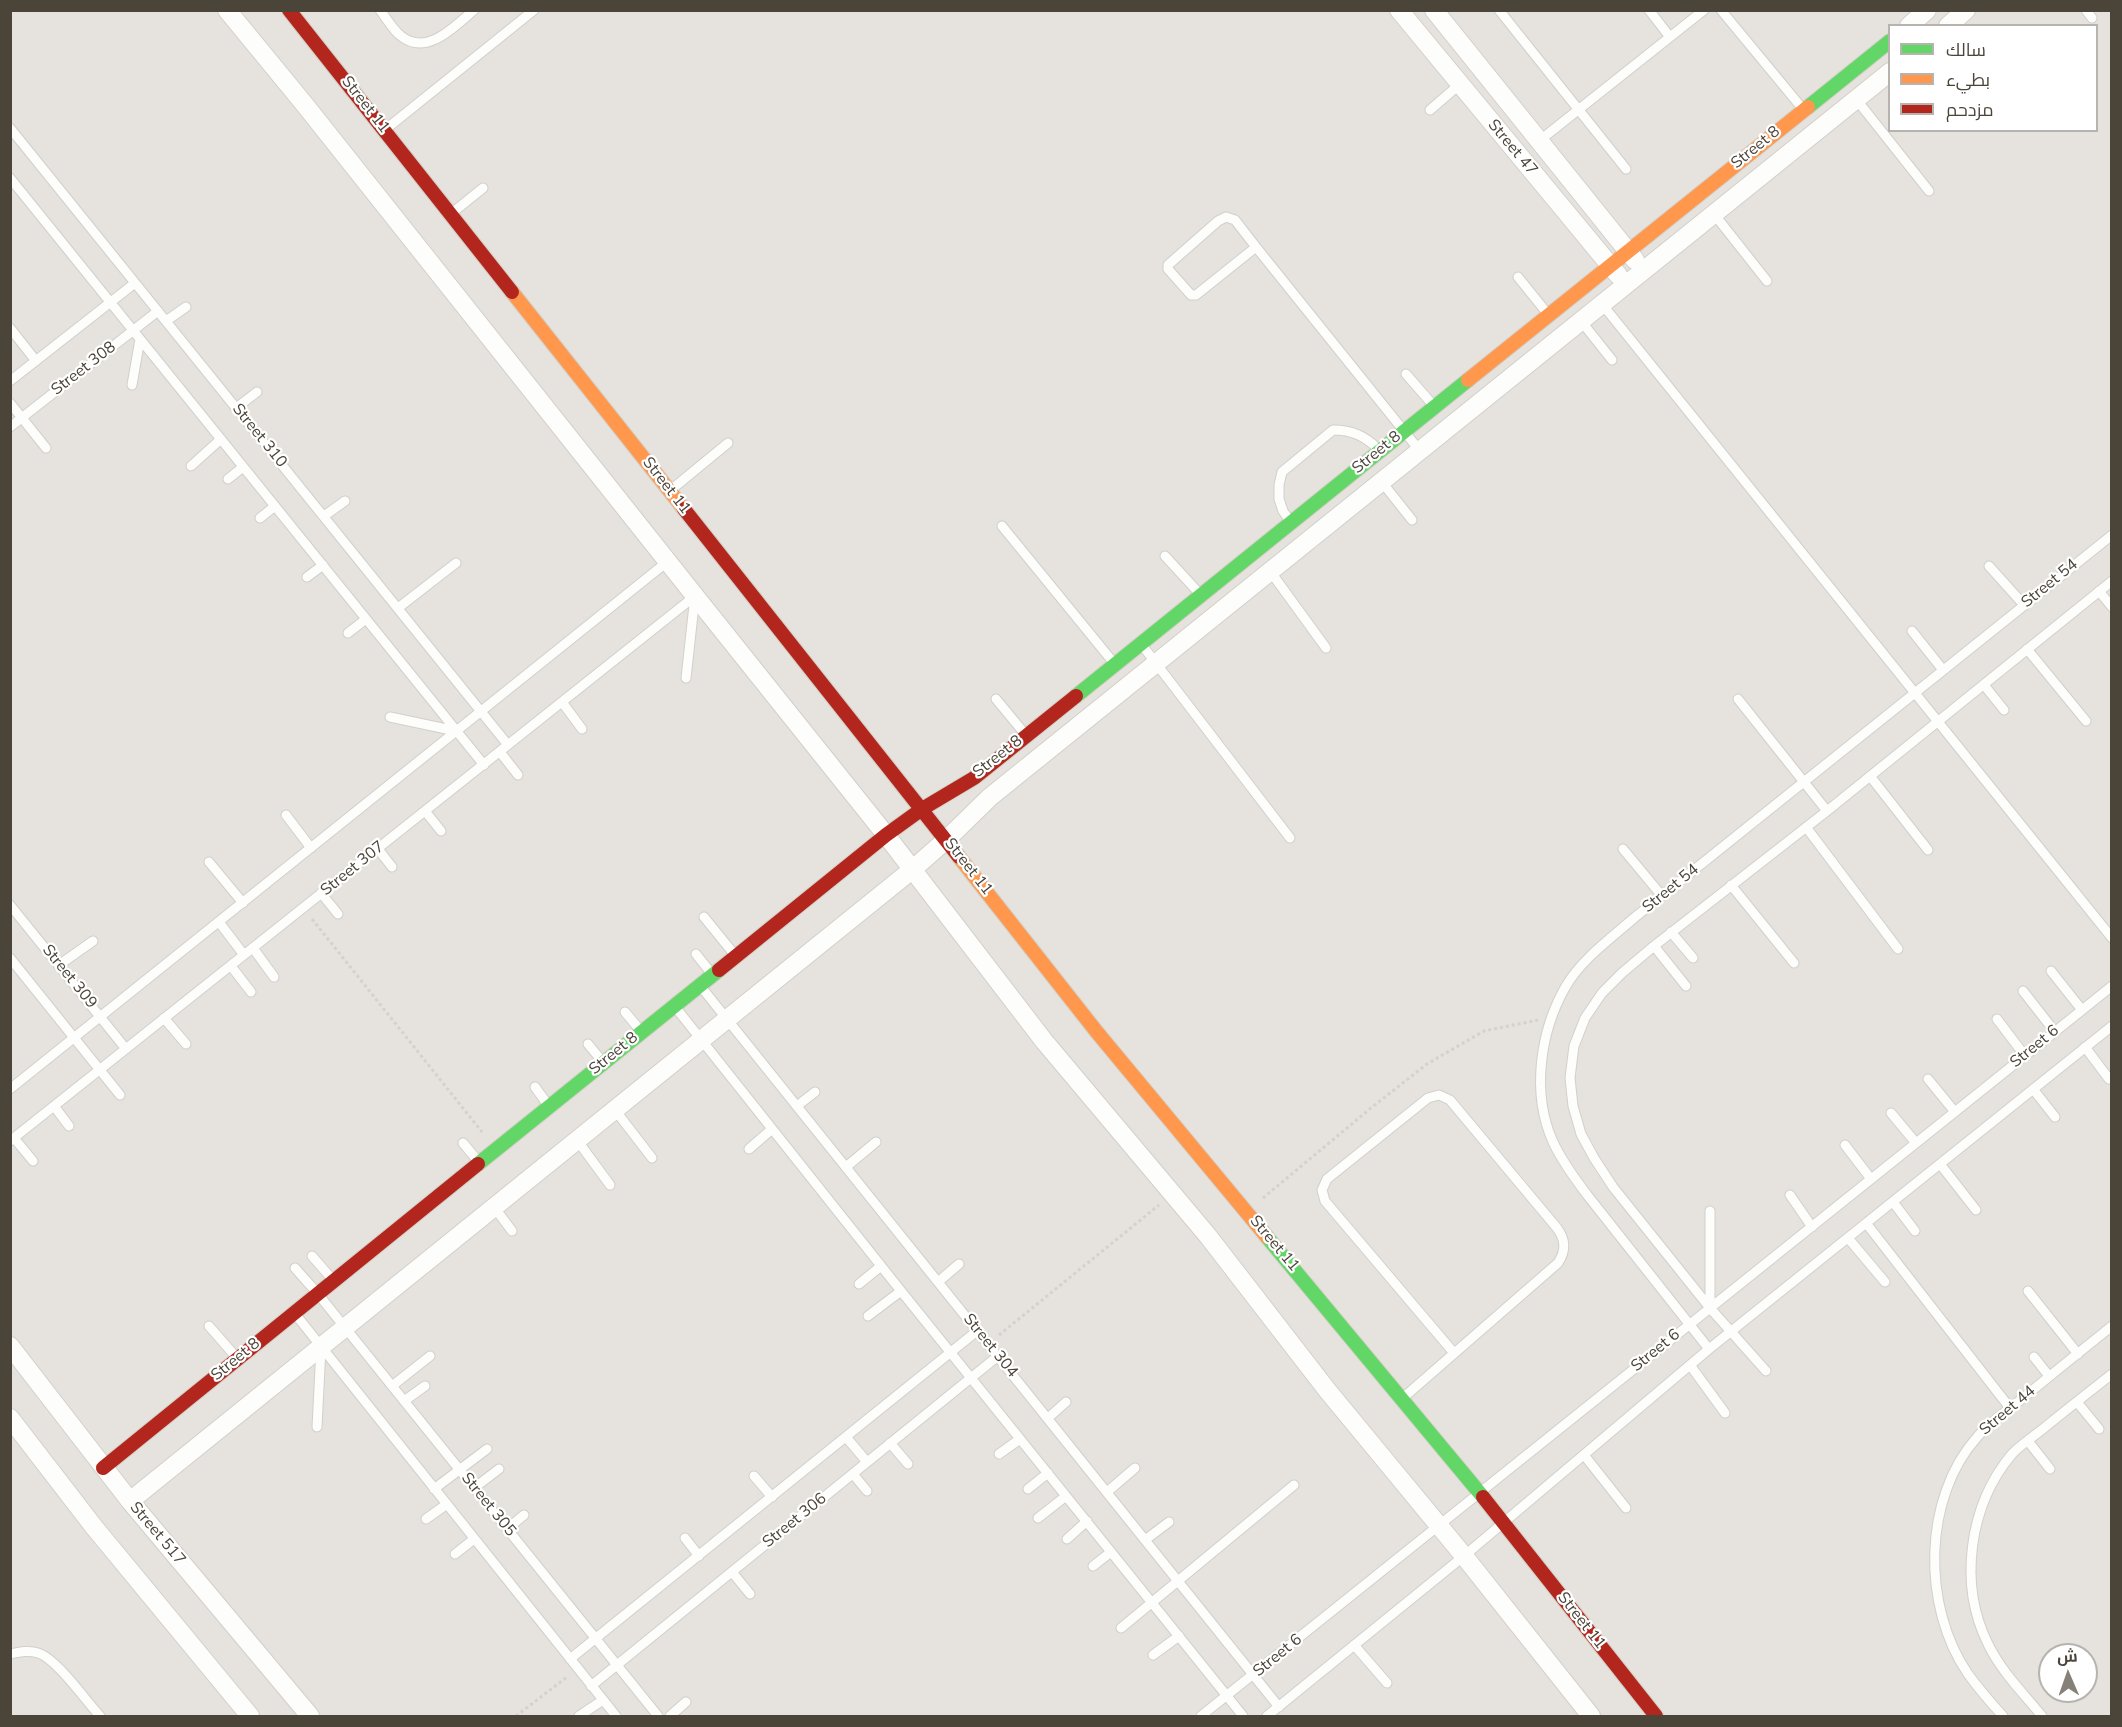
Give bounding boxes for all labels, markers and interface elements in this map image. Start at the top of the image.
legend [1888,24,2098,132]
text: سالك [1946,38,1986,62]
text: بطيء [1946,68,1990,92]
street label: Street 11 [337,73,393,137]
text: مزدحم [1946,98,1994,122]
street label: Street 47 [1483,116,1541,180]
street label: Street 8 [1728,122,1784,174]
street label: Street 308 [48,338,120,400]
street label: Street 310 [227,400,291,472]
street label: Street 8 [1349,427,1405,479]
street label: Street 11 [638,454,694,518]
street label: Street 54 [2018,555,2082,613]
street label: Street 8 [969,732,1027,782]
street label: Street 11 [940,835,996,899]
street label: Street 307 [317,837,389,901]
street label: Street 54 [1639,860,1703,918]
street label: Street 309 [37,941,101,1013]
street label: Street 6 [2007,1021,2063,1073]
street label: Street 8 [586,1028,642,1080]
street label: Street 11 [1245,1212,1303,1276]
street label: Street 304 [958,1310,1022,1382]
street label: Street 6 [1628,1325,1684,1377]
street label: Street 8 [208,1334,264,1386]
street label: Street 44 [1976,1382,2040,1440]
street label: Street 305 [456,1469,520,1541]
street label: Street 306 [759,1489,831,1553]
street label: Street 517 [125,1499,189,1569]
street label: Street 11 [1553,1589,1609,1653]
street label: Street 6 [1250,1630,1306,1682]
north arrow [2038,1643,2098,1703]
text: ش [2057,1646,2078,1668]

